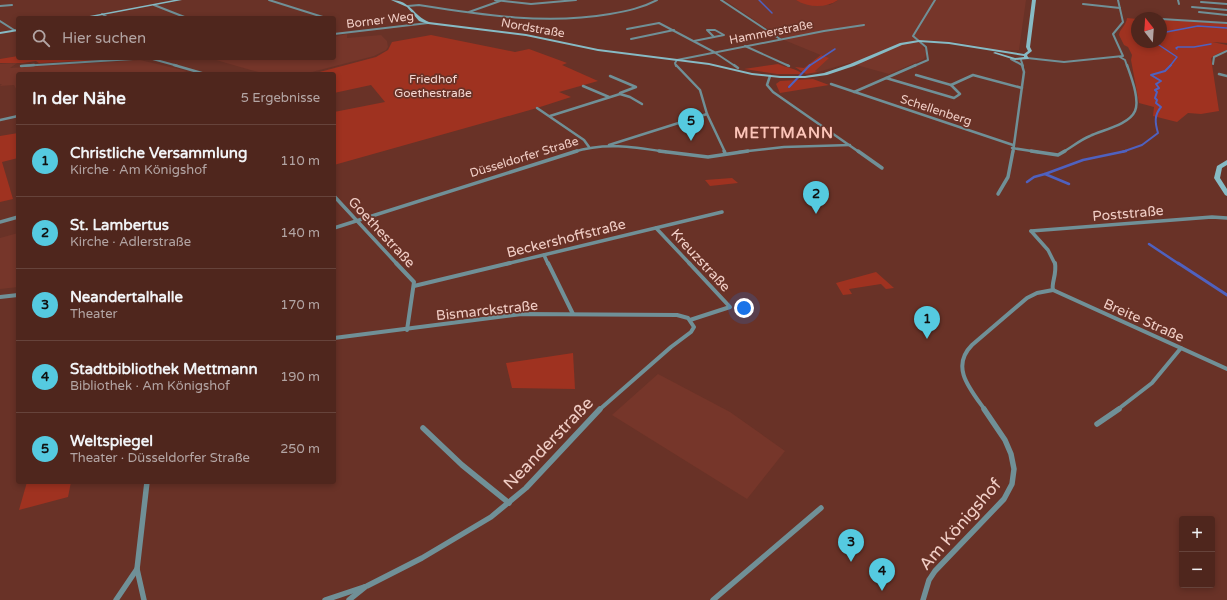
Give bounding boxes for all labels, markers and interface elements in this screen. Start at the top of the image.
street label: Borner Weg [345,9,415,31]
north arrow [1131,12,1167,48]
search box [16,16,336,60]
street label: Nordstraße [500,16,566,41]
street label: Hammerstraße [728,17,814,47]
icon: search [30,27,52,49]
text: Hier suchen [62,29,146,47]
park label: Friedhof Goethestraße [394,72,472,100]
text: In der Nähe [32,88,126,109]
text: 5 Ergebnisse [241,90,320,106]
street label: Schellenberg [898,92,974,128]
pin: 5 [678,108,704,141]
district label: METTMANN [734,124,834,142]
street label: Düsseldorfer Straße [468,134,580,180]
text: Christliche Versammlung [70,144,247,162]
text: 1 [41,153,49,169]
text: 110 m [280,153,320,169]
text: Kirche · Am Königshof [70,162,207,178]
pin: 2 [803,181,829,214]
street label: Goethestraße [345,193,419,271]
street label: Poststraße [1092,202,1164,225]
street label: Beckershoffstraße [505,215,627,261]
text: St. Lambertus [70,216,169,234]
text: 2 [41,225,49,241]
text: 140 m [280,225,320,241]
street label: Kreuzstraße [667,225,734,295]
text: Kirche · Adlerstraße [70,234,191,250]
text: Neandertalhalle [70,288,183,306]
street label: Breite Straße [1101,295,1187,346]
text: 3 [41,297,49,313]
text: 170 m [280,297,320,313]
street label: Bismarckstraße [435,297,539,324]
your location [734,298,754,318]
text: Theater [70,306,117,322]
pin: 1 [914,306,940,339]
text: Stadtbibliothek Mettmann [70,360,258,378]
text: 4 [41,369,49,385]
text: 190 m [280,369,320,385]
text: Bibliothek · Am Königshof [70,378,230,394]
street label: Neanderstraße [499,393,598,494]
text: Weltspiegel [70,432,153,450]
text: 5 [41,441,49,457]
text: 250 m [280,441,320,457]
text: Theater · Düsseldorfer Straße [70,450,250,466]
street label: Am Königshof [915,474,1006,575]
map controls [1179,516,1215,588]
button: + [1179,516,1215,552]
pin: 3 [838,529,864,562]
button: − [1179,552,1215,588]
pin: 4 [869,558,895,591]

